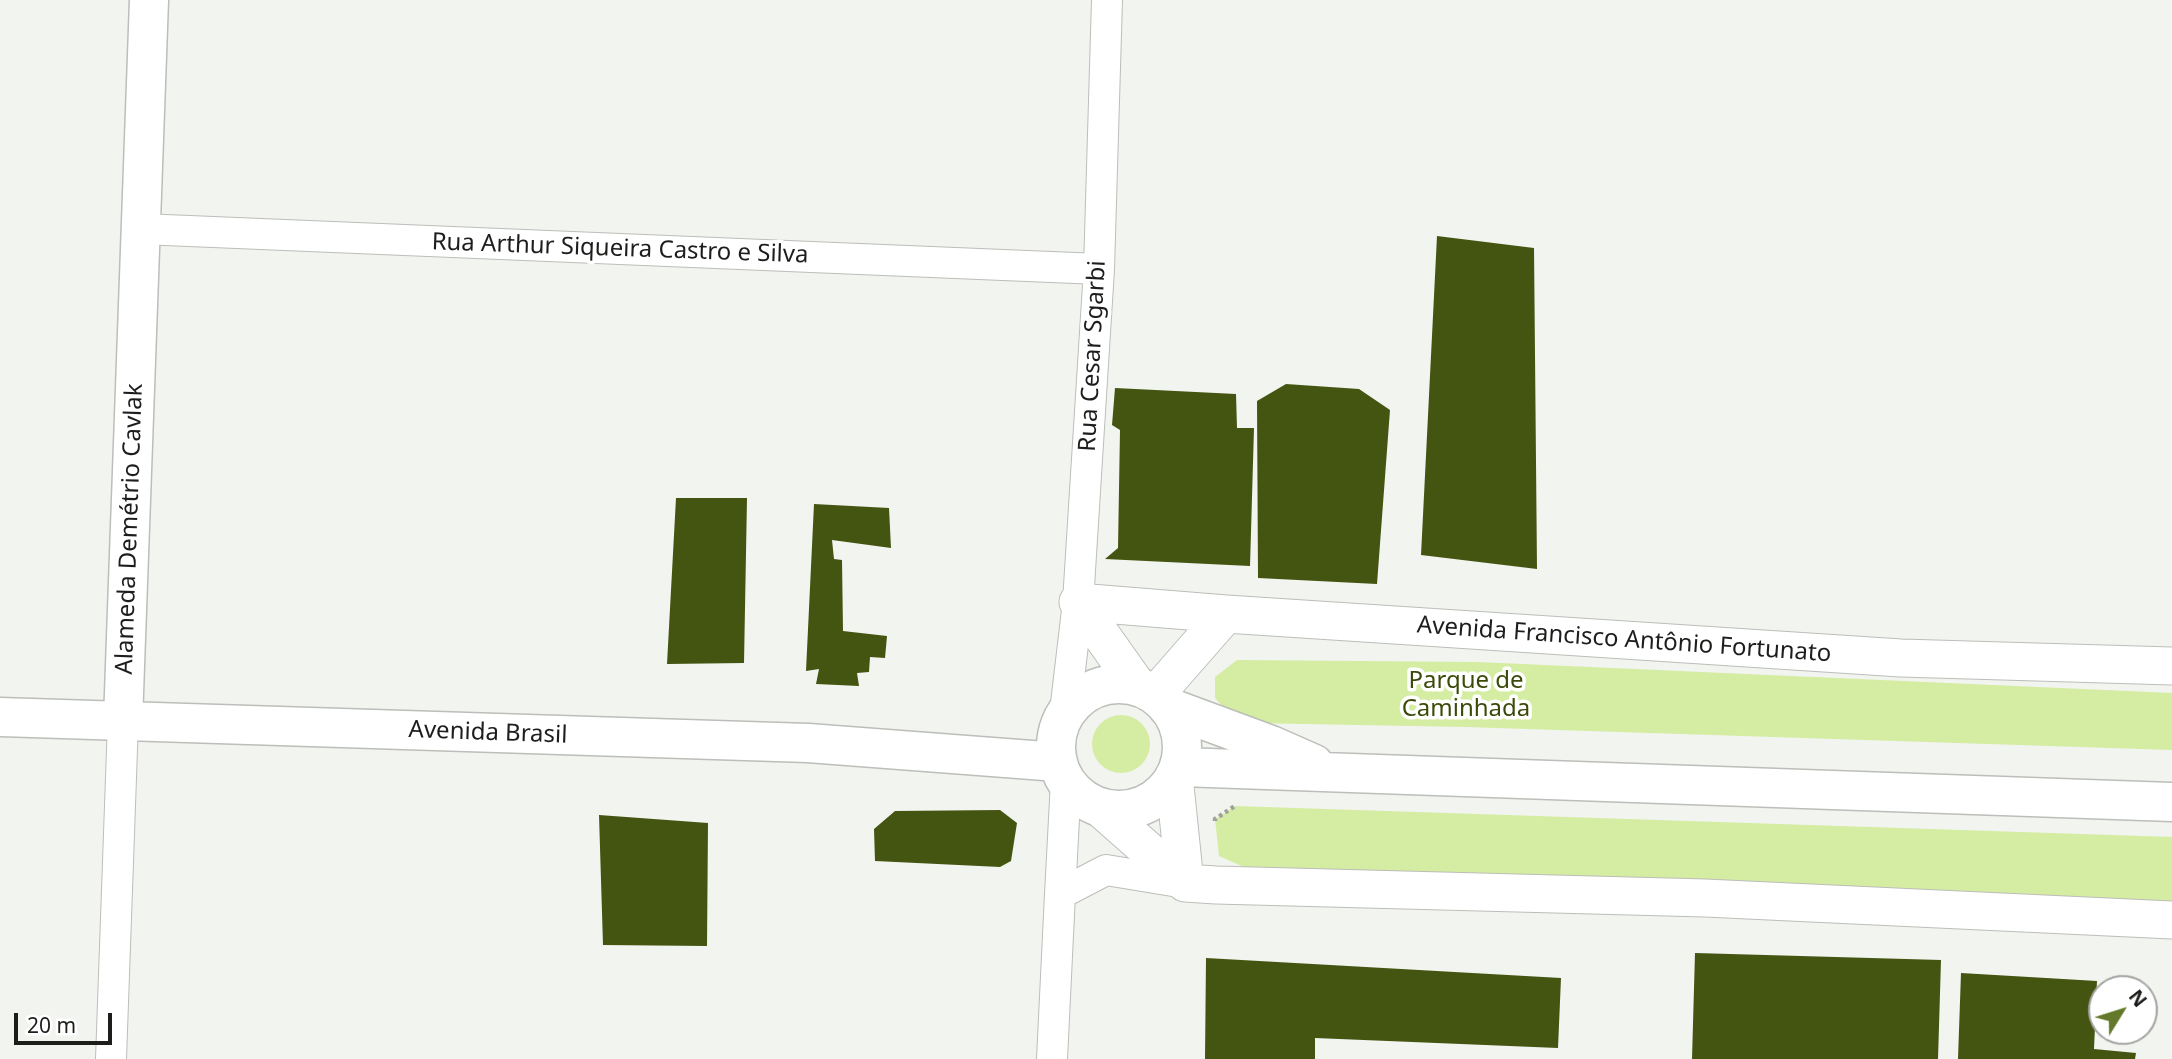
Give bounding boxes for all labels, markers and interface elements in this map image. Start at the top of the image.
street label: Rua Arthur Siqueira Castro e Silva [431,228,809,270]
street label: Rua Cesar Sgarbi [1074,260,1112,452]
street label: Alameda Demétrio Cavlak [111,383,149,675]
street label: Avenida Francisco Antônio Fortunato [1416,611,1832,669]
park label: Parque de Caminhada [1402,667,1530,723]
street label: Avenida Brasil [408,716,568,750]
north arrow [2088,975,2158,1045]
text: N [2123,984,2153,1012]
scale bar [18,1000,116,1044]
text: 20 m [27,1011,76,1039]

